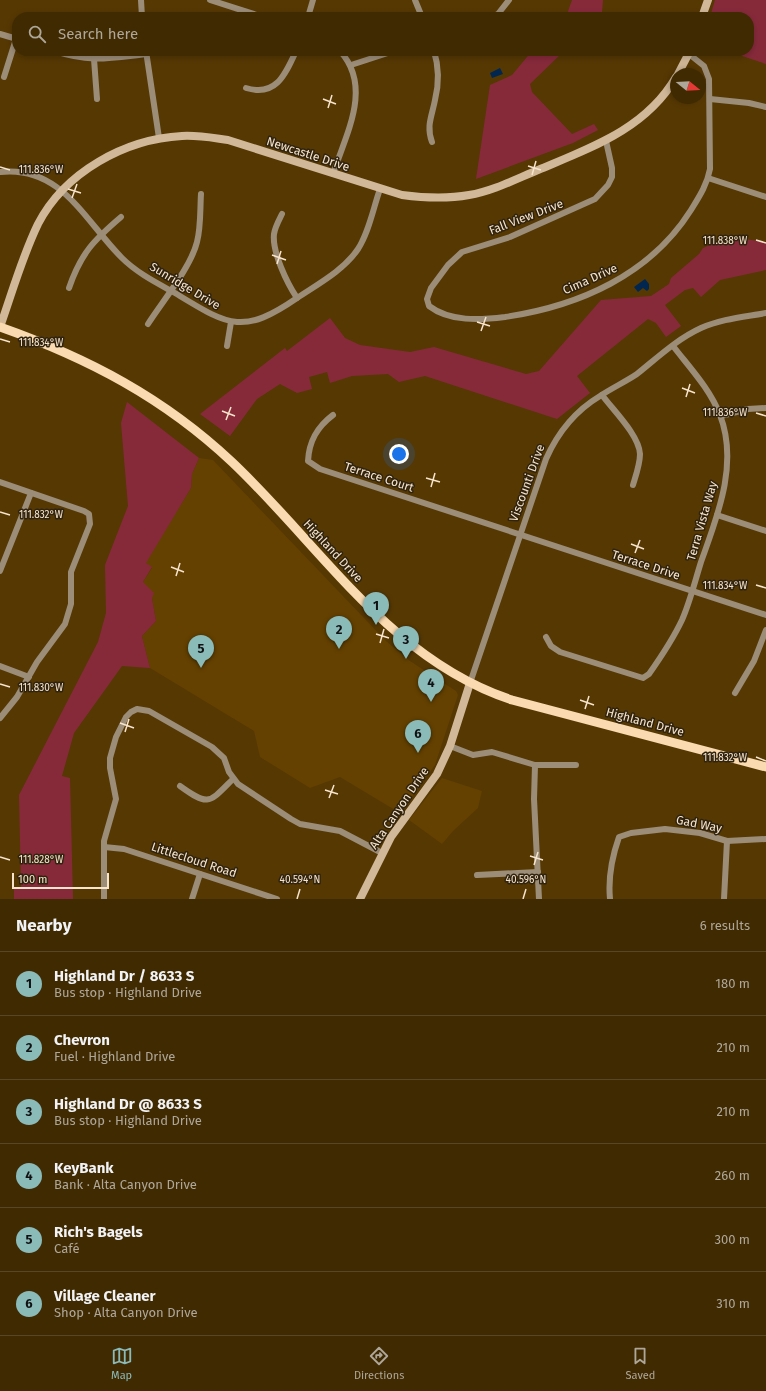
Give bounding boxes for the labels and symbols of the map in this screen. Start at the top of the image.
north arrow [670,68,706,104]
street label: Newcastle Drive [265,134,351,174]
text: 111.836°W [19,164,64,176]
street label: Fall View Drive [487,196,565,238]
text: 111.838°W [703,235,748,247]
street label: Sunridge Drive [147,259,223,313]
street label: Cima Drive [561,261,619,297]
text: 111.834°W [19,337,64,349]
text: 111.836°W [703,407,748,419]
street label: Viscounti Drive [507,442,547,524]
your location [389,444,409,464]
street label: Terrace Court [343,459,416,495]
street label: Terra Vista Way [684,480,720,562]
text: 111.832°W [19,509,64,521]
street label: Highland Drive [300,517,366,585]
street label: Terrace Drive [610,547,682,583]
text: 111.834°W [703,580,748,592]
pin: 1 [363,592,389,625]
pin: 2 [326,616,352,649]
pin: 3 [393,626,419,659]
pin: 5 [188,635,214,668]
pin: 4 [418,669,444,702]
text: 111.830°W [19,682,64,694]
street label: Highland Drive [604,705,686,739]
pin: 6 [405,720,431,753]
text: 111.832°W [703,752,748,764]
street label: Alta Canyon Drive [366,764,432,852]
street label: Gad Way [675,813,723,835]
street label: Littlecloud Road [149,840,239,880]
text: 111.828°W [19,854,64,866]
scale bar [12,871,109,890]
text: 40.594°N [280,874,320,886]
text: 40.596°N [506,874,546,886]

